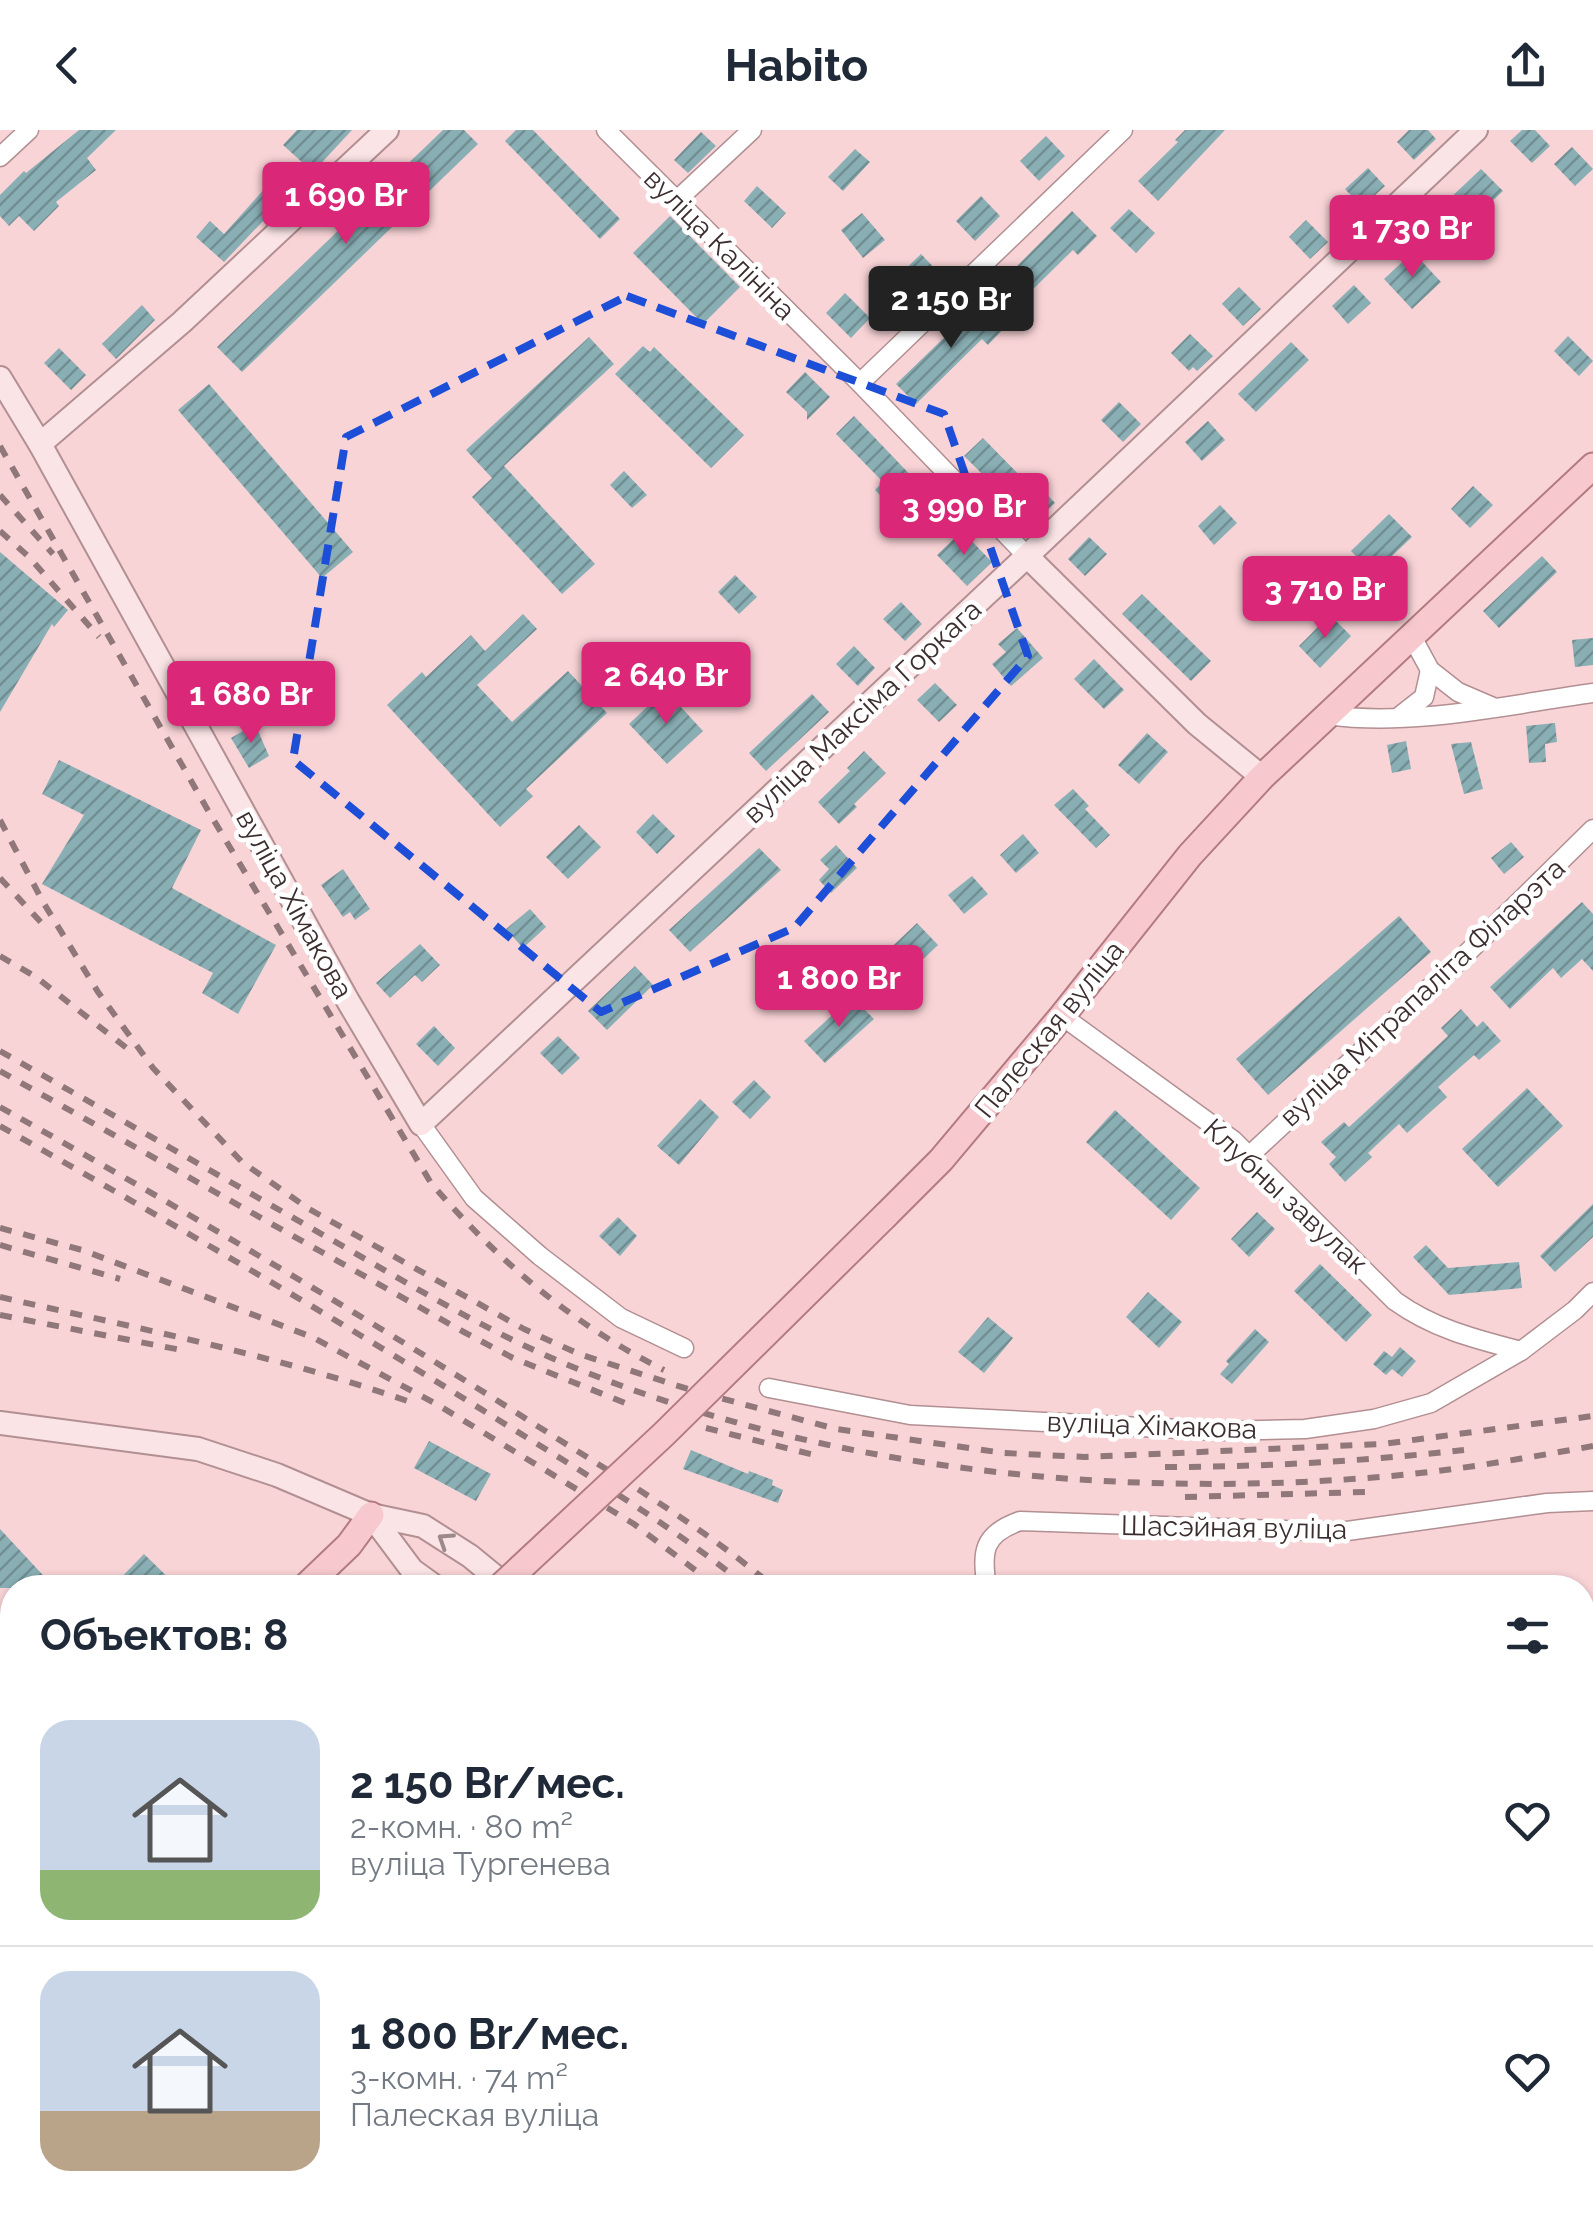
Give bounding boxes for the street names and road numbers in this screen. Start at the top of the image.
street label: вуліца Калініна [637,162,802,327]
street label: вуліца Максіма Горкага [737,593,988,830]
street label: вуліца Хімакова [229,804,360,1004]
street label: вуліца Мітрапаліта Філарэта [1273,852,1572,1133]
street label: Палеская вуліца [968,934,1131,1124]
street label: Клубны завулак [1197,1112,1375,1281]
street label: вуліца Хімакова [1046,1405,1258,1446]
street label: Шасэйная вуліца [1121,1509,1347,1546]

